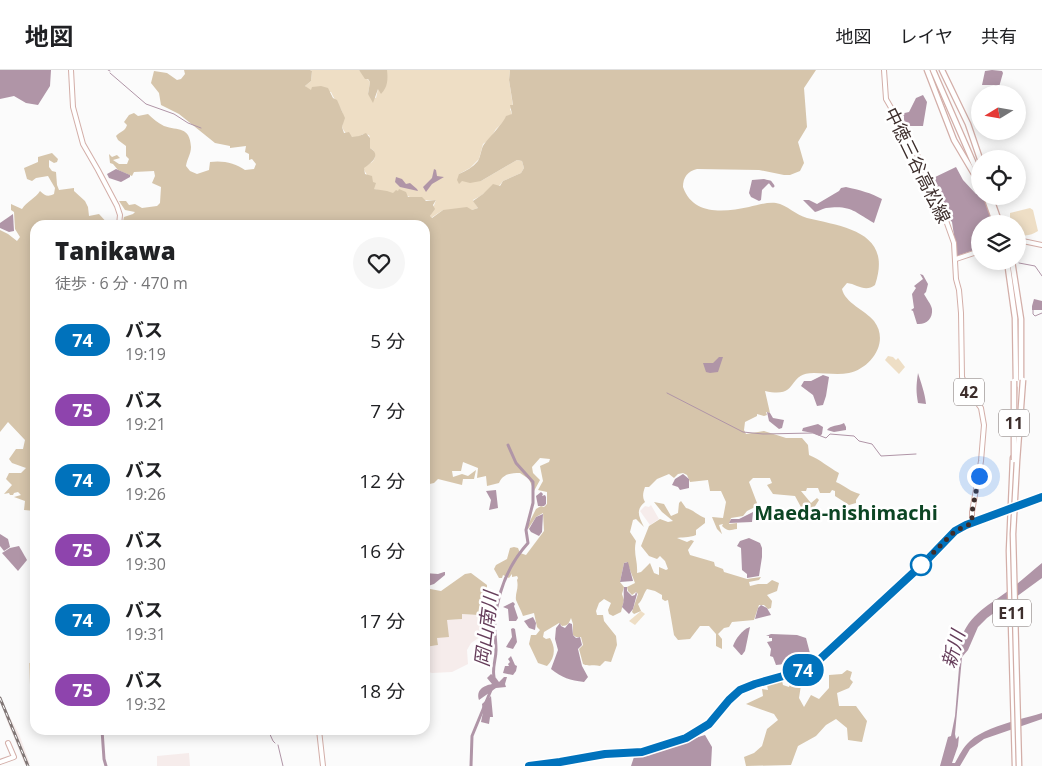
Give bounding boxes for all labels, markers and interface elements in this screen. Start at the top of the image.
text: 地図 [25,19,73,52]
text: 地図 [836,24,872,48]
text: レイヤ [900,24,953,48]
text: 共有 [981,24,1017,48]
north arrow [971,85,1026,140]
map controls [971,85,1026,270]
street label: 中徳三谷高松線 [880,103,956,227]
button: locate [971,150,1026,205]
button: layers [971,215,1026,270]
text: Tanikawa [55,234,176,267]
button: heart [353,237,405,289]
text: 徒歩 · 6 分 · 470 m [55,272,188,294]
text: バス [125,317,163,343]
text: 74 [72,328,93,352]
text: 5 分 [370,328,405,354]
text: 19:19 [125,343,166,365]
road number: 42 [954,378,984,406]
text: バス [125,387,163,413]
text: 75 [72,398,93,422]
text: 7 分 [370,398,405,424]
road number: 11 [999,409,1029,436]
text: 19:21 [125,413,166,435]
text: バス [125,457,163,483]
your location [967,464,992,489]
text: 74 [72,468,93,492]
text: 12 分 [359,468,405,494]
text: 19:26 [125,483,166,505]
district label: Maeda-nishimachi [754,499,938,526]
text: バス [125,527,163,553]
text: 75 [72,538,93,562]
text: 16 分 [359,538,405,564]
text: 19:30 [125,553,166,575]
unlabelled marker [910,554,932,576]
water label: 岡山南川 [468,588,504,668]
text: バス [125,597,163,623]
road number: E11 [993,600,1031,626]
text: 74 [72,608,93,632]
text: 17 分 [359,608,405,634]
text: 19:31 [125,623,166,645]
water label: 新川 [935,625,971,671]
line badge: 74 [780,654,826,686]
text: 74 [793,658,813,682]
text: バス [125,667,163,693]
text: 75 [72,678,93,702]
text: 18 分 [359,678,405,704]
text: 19:32 [125,693,166,715]

